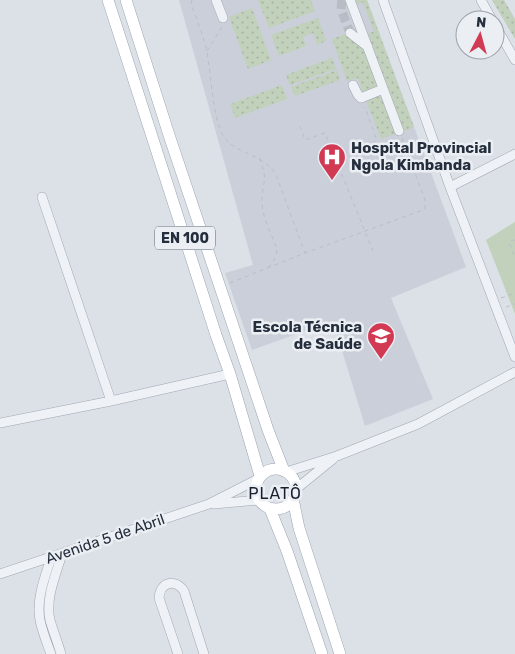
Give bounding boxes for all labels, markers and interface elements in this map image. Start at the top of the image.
north arrow [455,10,505,60]
text: N [475,14,487,32]
place label: Hospital Provincial Ngola Kimbanda [351,139,492,174]
hospital icon: Hospital Provincial Ngola Kimbanda [317,142,347,181]
road number: EN 100 [155,227,215,250]
place label: Escola Técnica de Saúde [253,318,362,353]
school or university icon: Escola Técnica de Saúde [366,321,396,360]
district label: PLATÔ [248,483,302,503]
street label: Avenida 5 de Abril [43,510,167,568]

